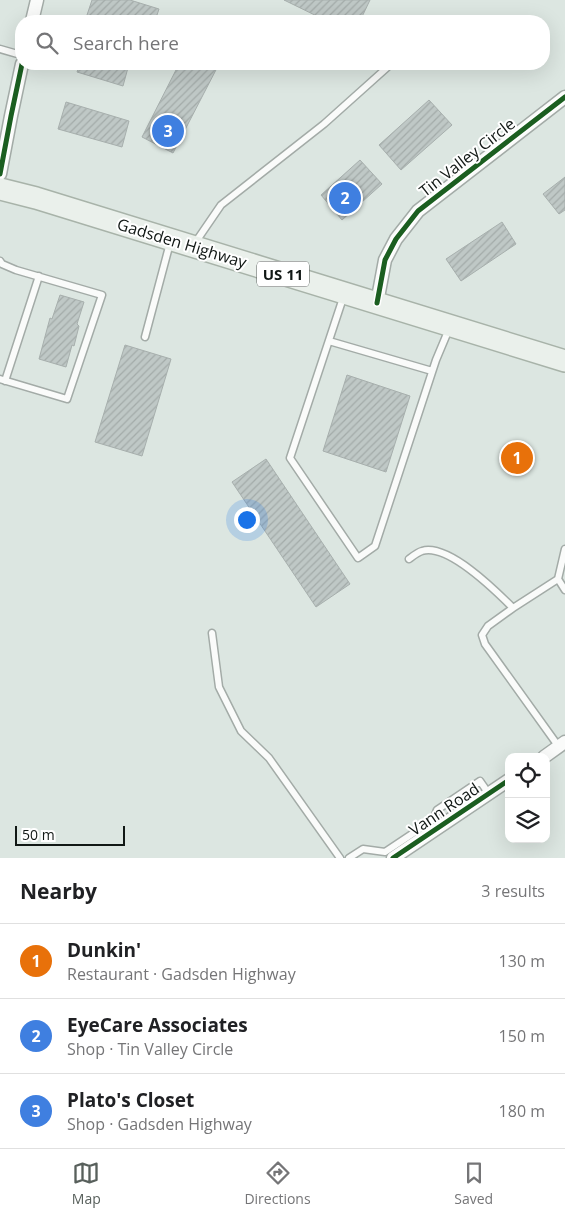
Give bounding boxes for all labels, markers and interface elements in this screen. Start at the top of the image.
search box [15,15,550,70]
icon: search [33,29,61,57]
text: Search here [73,30,179,56]
pin: 3 [152,112,184,150]
street label: Tin Valley Circle [415,113,519,201]
pin: 2 [329,179,361,217]
street label: Gadsden Highway [115,213,250,273]
road number: US 11 [257,262,309,286]
pin: 1 [501,439,533,477]
your location [234,507,260,533]
map controls [505,753,550,843]
button: locate [505,753,550,798]
street label: Vann Road [405,777,483,841]
button: layers [505,798,550,843]
scale bar [15,823,125,846]
text: 50 m [22,825,55,844]
text: Nearby [20,877,97,905]
text: 3 results [481,880,545,902]
text: Dunkin' [67,937,141,963]
text: 1 [31,950,41,972]
text: 130 m [499,950,545,972]
text: Restaurant · Gadsden Highway [67,963,296,985]
text: EyeCare Associates [67,1012,248,1038]
text: 2 [31,1025,41,1047]
text: 150 m [499,1025,545,1047]
text: Shop · Tin Valley Circle [67,1038,233,1060]
text: Plato's Closet [67,1087,194,1113]
text: 3 [31,1100,41,1122]
text: 180 m [499,1100,545,1122]
text: Shop · Gadsden Highway [67,1113,252,1135]
tab: Map [72,1159,101,1208]
tab: Directions [244,1159,311,1208]
tab: Saved [454,1159,493,1208]

